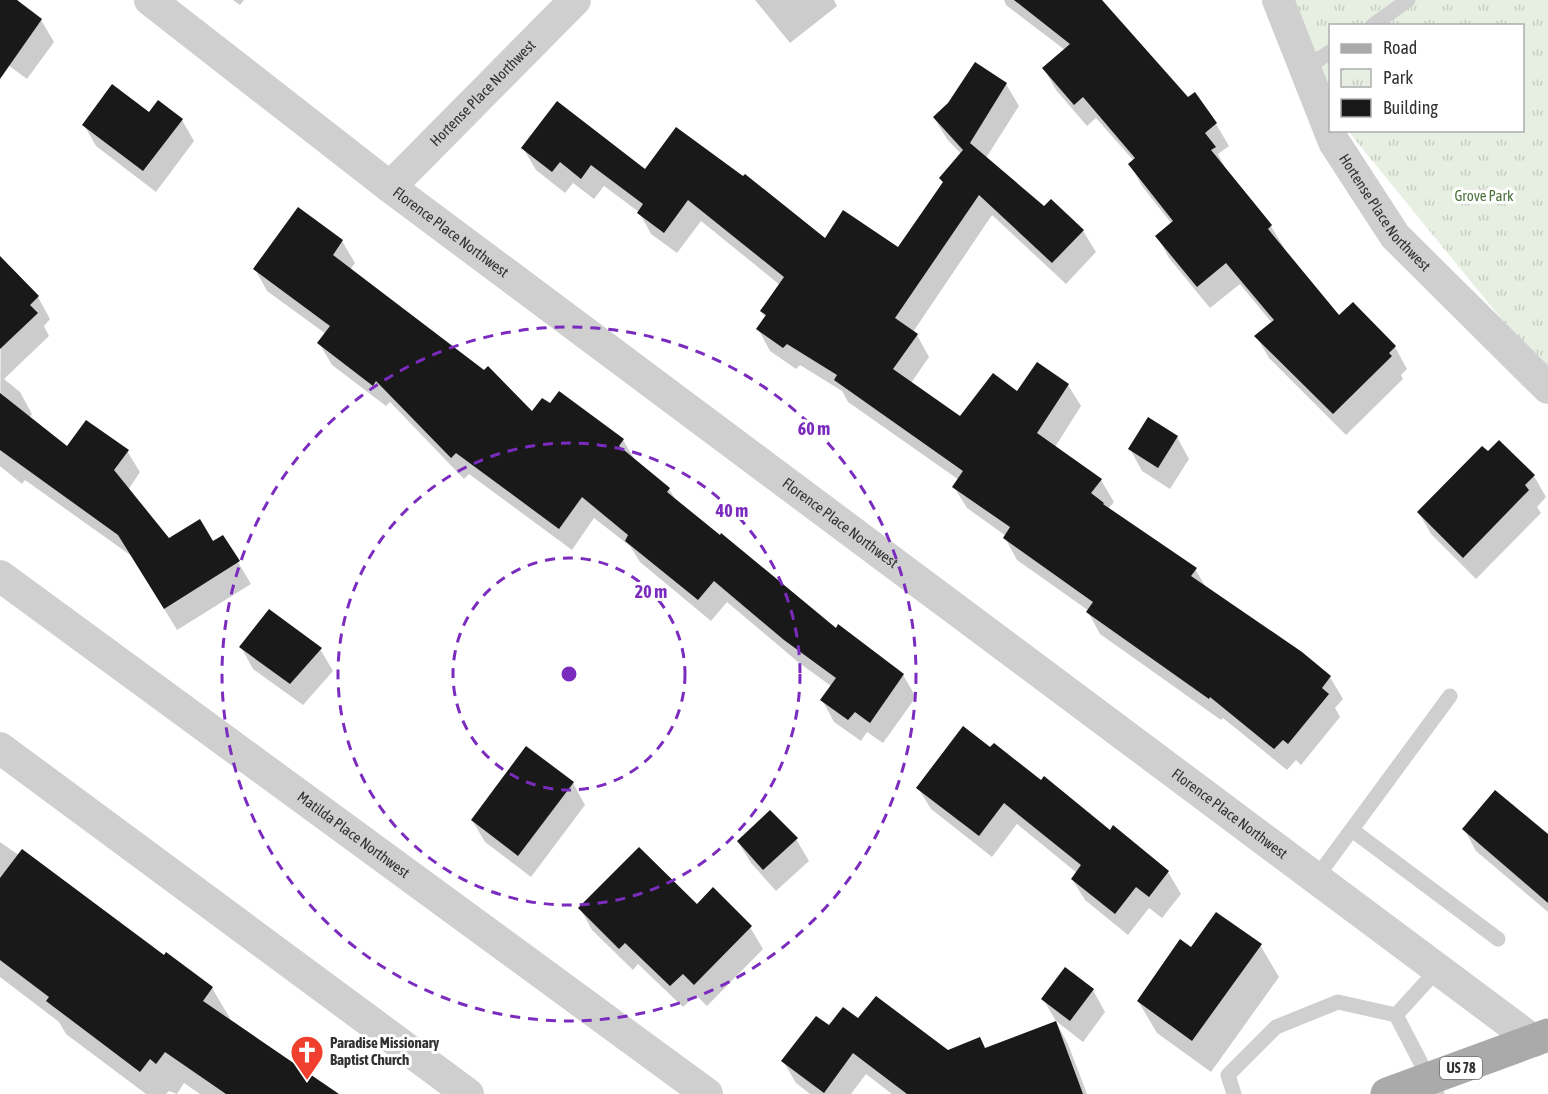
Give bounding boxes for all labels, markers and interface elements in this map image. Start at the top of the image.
legend [1329,24,1524,132]
street label: Hortense Place Northwest [426,36,539,149]
text: Road [1383,37,1417,58]
text: Park [1383,67,1413,88]
text: Building [1383,97,1438,118]
street label: Hortense Place Northwest [1336,151,1434,274]
street label: Florence Place Northwest [390,183,512,281]
park label: Grove Park [1454,187,1514,204]
text: 60 m [798,418,830,439]
street label: Florence Place Northwest [779,474,902,571]
text: 40 m [715,500,748,521]
text: 20 m [635,581,667,602]
centre of rings [559,664,579,684]
street label: Florence Place Northwest [1169,765,1291,862]
street label: Matilda Place Northwest [294,788,413,881]
church icon: Paradise Missionary Baptist Church [289,1034,325,1081]
place label: Paradise Missionary Baptist Church [330,1034,440,1068]
road number: US 78 [1440,1057,1482,1079]

